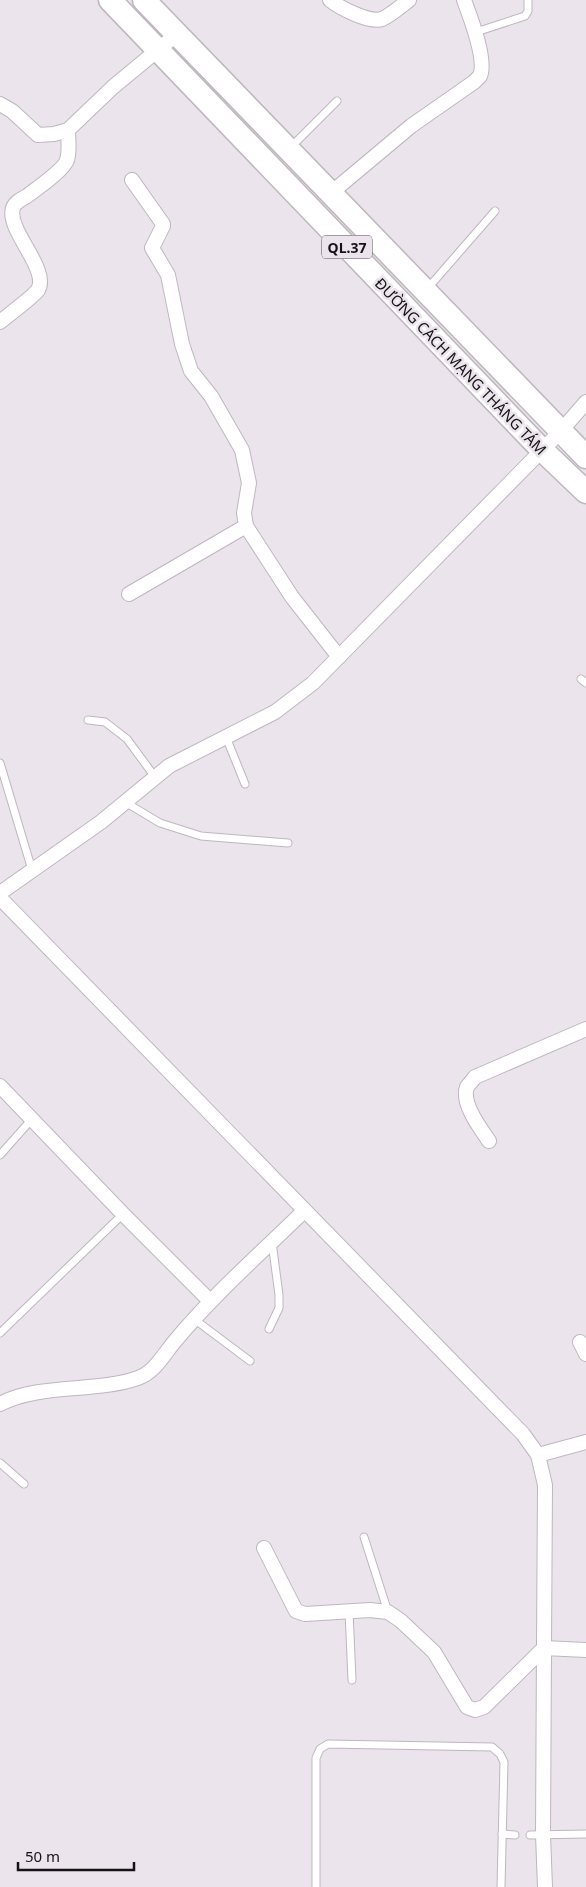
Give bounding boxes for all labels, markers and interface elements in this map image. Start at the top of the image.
road number: QL.37 [322,236,372,258]
street label: ĐƯỜNG CÁCH MẠNG THÁNG TÁM [371,273,551,459]
scale bar [18,1840,134,1872]
text: 50 m [25,1846,60,1866]

